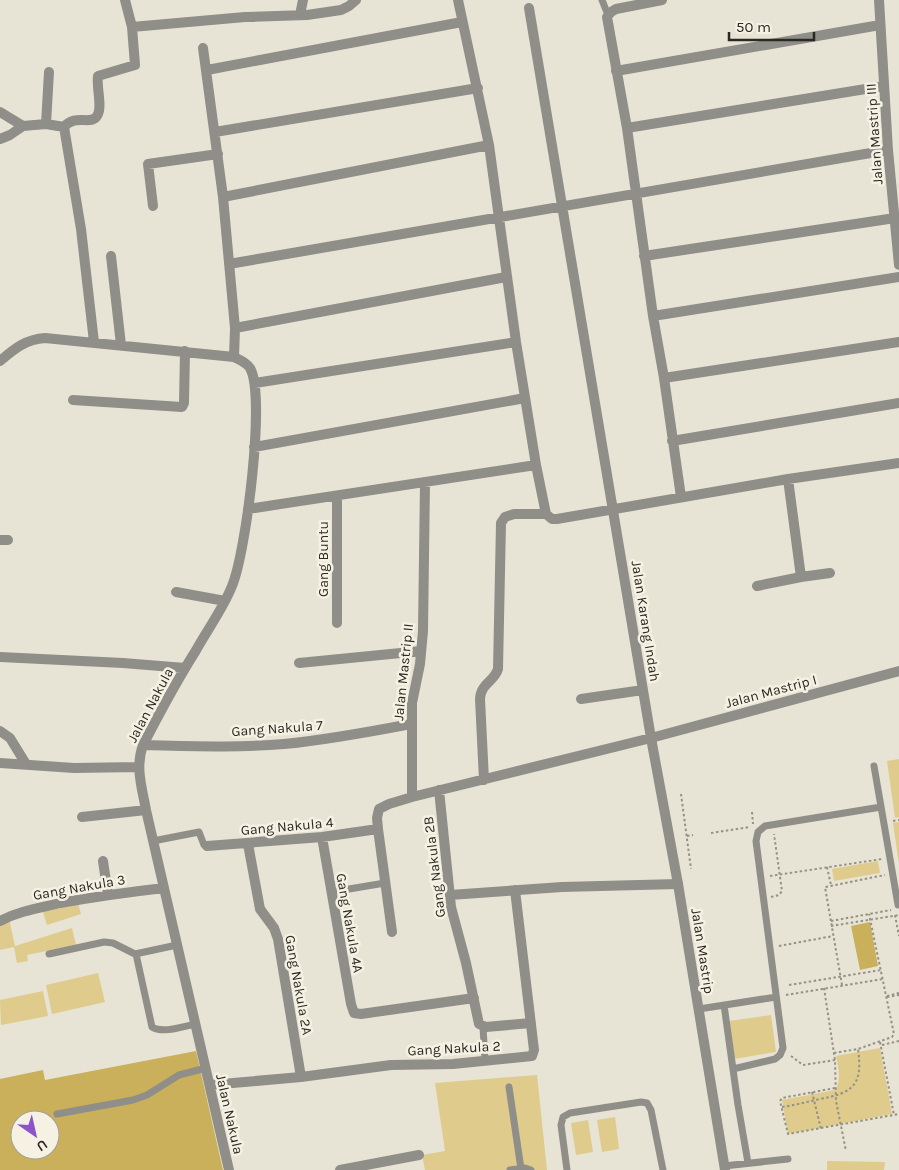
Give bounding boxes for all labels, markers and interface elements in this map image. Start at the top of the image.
scale bar [729,10,814,42]
text: 50 m [736,18,771,36]
street label: Jalan Mastrip III [862,83,887,185]
street label: Gang Buntu [315,521,332,597]
street label: Jalan Karang Indah [628,559,663,683]
street label: Jalan Mastrip II [390,623,417,721]
street label: Jalan Nakula [124,665,177,745]
street label: Jalan Mastrip I [724,671,819,712]
street label: Gang Nakula 7 [231,717,324,740]
street label: Gang Nakula 4 [240,814,334,839]
street label: Gang Nakula 2B [420,815,449,919]
street label: Gang Nakula 3 [32,871,126,904]
street label: Gang Nakula 4A [332,872,367,974]
street label: Jalan Mastrip [687,907,718,995]
street label: Gang Nakula 2A [281,934,316,1036]
street label: Gang Nakula 2 [407,1038,501,1059]
street label: Jalan Nakula [212,1072,247,1156]
north arrow [10,1110,60,1160]
text: U [33,1136,51,1155]

